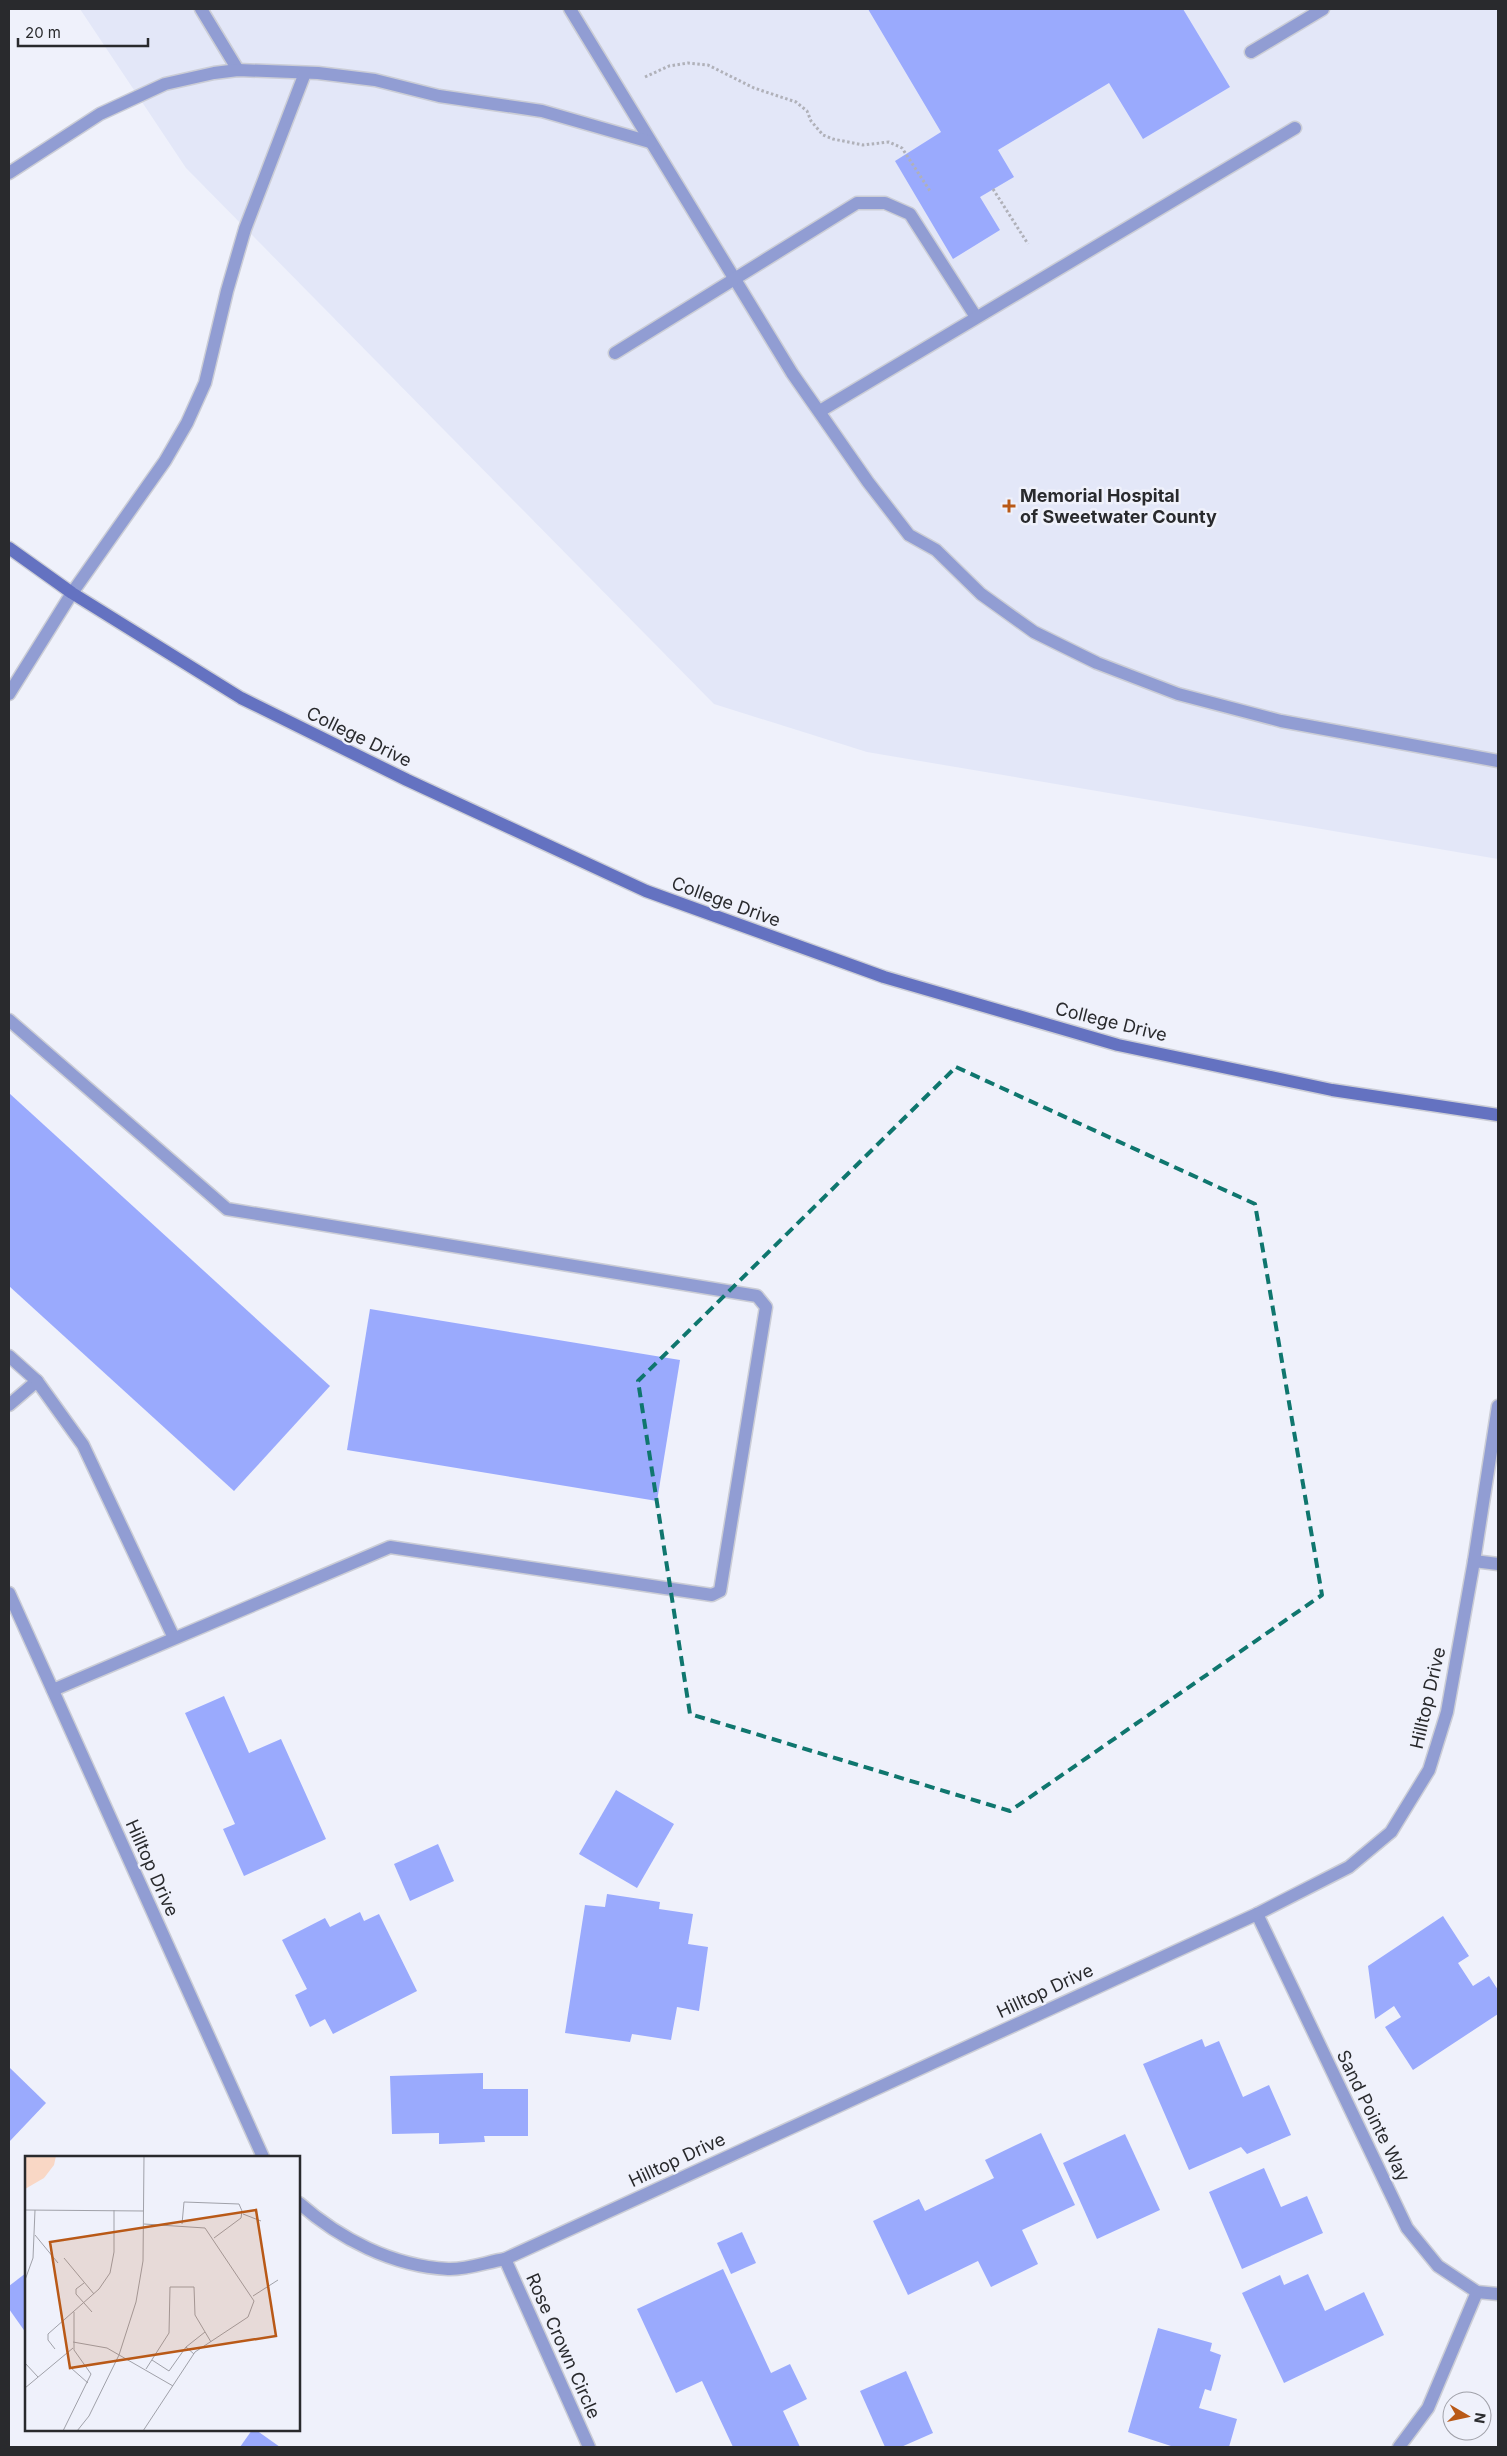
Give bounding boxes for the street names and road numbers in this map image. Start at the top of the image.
street label: College Drive [303,702,415,771]
street label: College Drive [669,872,784,931]
street label: College Drive [1053,997,1169,1046]
street label: Hilltop Drive [1406,1645,1449,1751]
street label: Hilltop Drive [122,1816,183,1920]
street label: Hilltop Drive [993,1959,1096,2022]
street label: Sand Pointe Way [1333,2047,1414,2185]
street label: Hilltop Drive [625,2128,728,2191]
street label: Rose Crown Circle [522,2270,605,2422]

